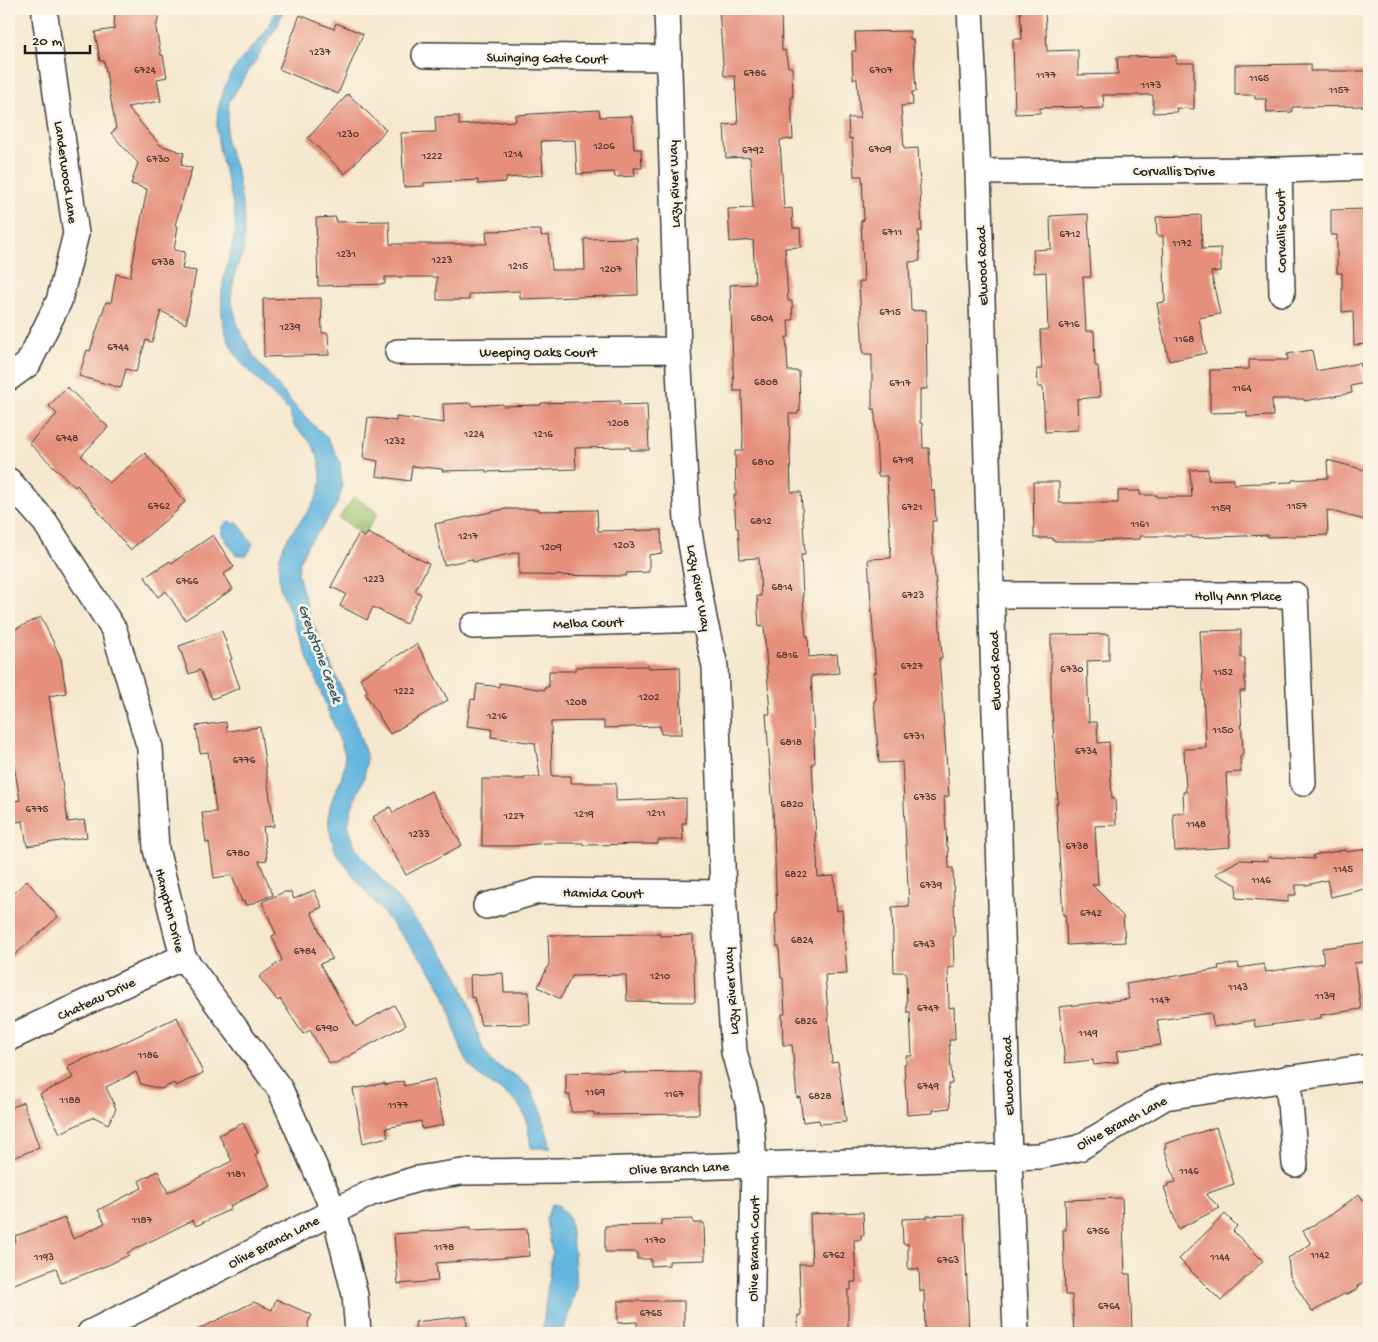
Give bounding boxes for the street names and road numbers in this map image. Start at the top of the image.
street label: Swinging Gate Court [486,50,609,69]
street label: Landerwood Lane [49,120,80,226]
street label: Lazy River Way [665,140,686,228]
street label: Corvallis Drive [1133,164,1216,181]
street label: Corvallis Court [1273,188,1292,273]
street label: Elwood Road [974,224,993,306]
street label: Weeping Oaks Court [479,345,598,362]
street label: Lazy River Way [682,544,714,633]
street label: Holly Ann Place [1194,589,1282,606]
street label: Melba Court [553,615,625,634]
street label: Elwood Road [987,629,1006,711]
street label: Hampton Drive [150,867,187,955]
street label: Hamida Court [563,885,644,904]
street label: Lazy River Way [721,946,744,1035]
street label: Chateau Drive [55,974,139,1026]
street label: Elwood Road [1000,1034,1019,1116]
street label: Olive Branch Lane [1074,1093,1171,1155]
street label: Olive Branch Lane [629,1159,730,1180]
street label: Olive Branch Court [746,1195,765,1302]
street label: Olive Branch Lane [226,1213,323,1274]

